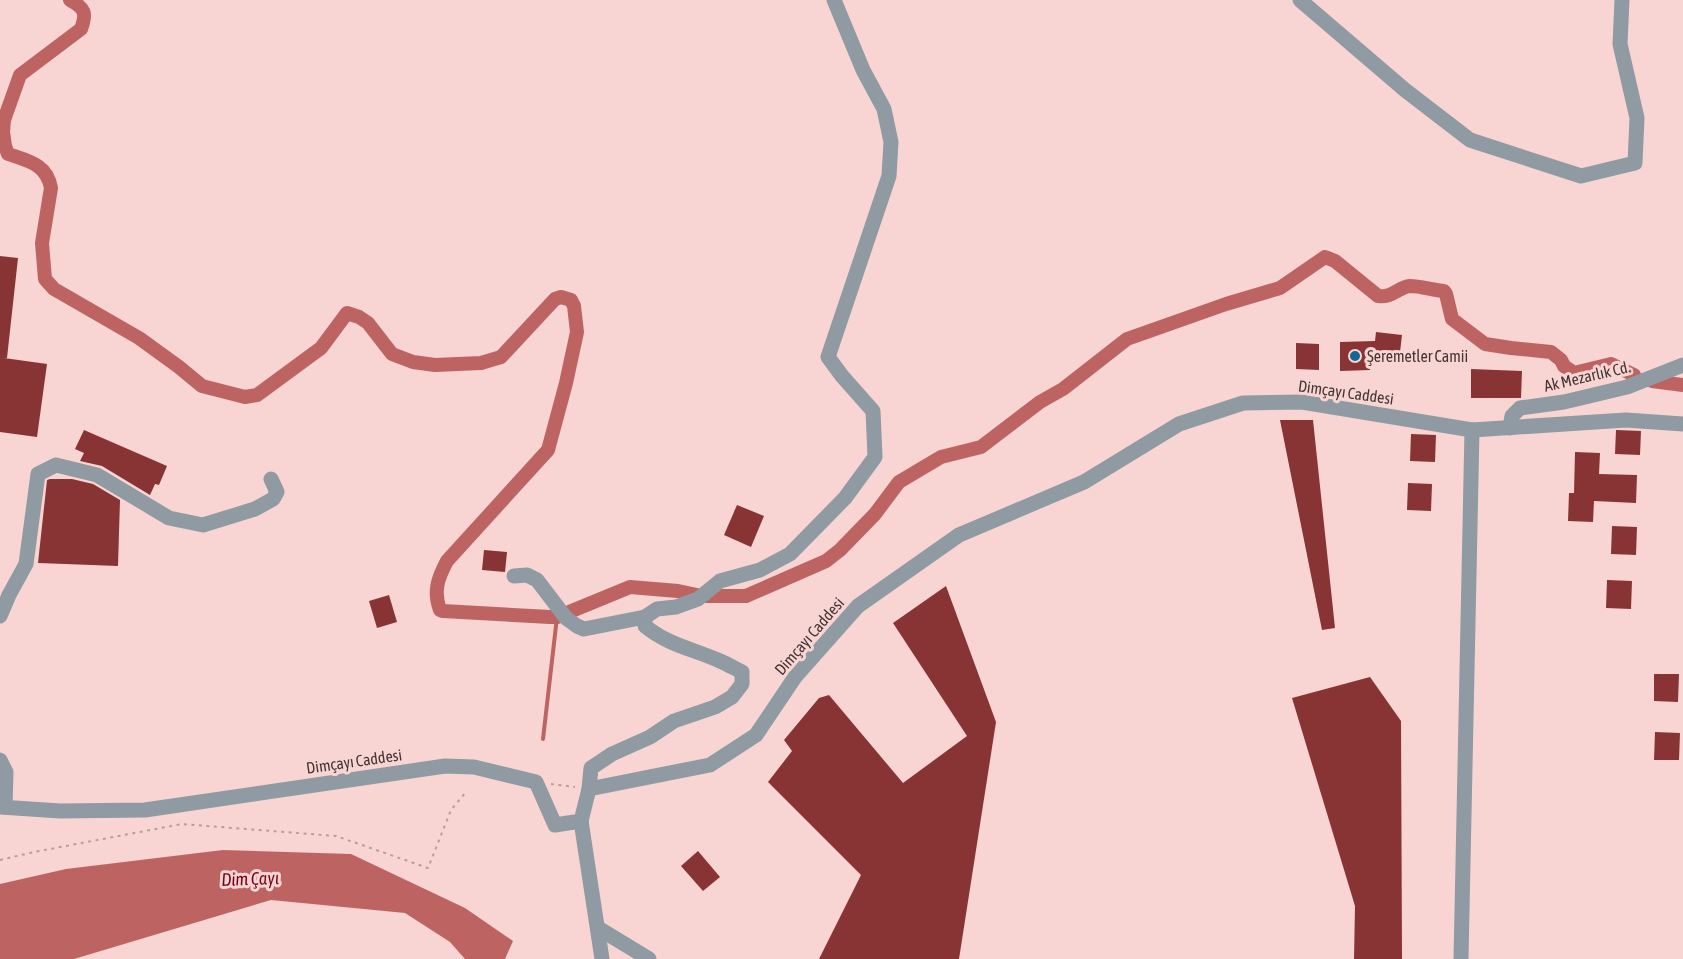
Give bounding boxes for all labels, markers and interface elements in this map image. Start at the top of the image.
place label: Şeremetler Camii [1367,347,1468,366]
marker: Şeremetler Camii [1348,349,1362,363]
street label: Ak Mezarlık Cd. [1542,357,1632,395]
street label: Dimçayı Caddesi [1297,376,1395,409]
street label: Dimçayı Caddesi [771,594,848,679]
street label: Dimçayı Caddesi [305,745,403,778]
water label: Dim Çayı [221,867,279,890]

